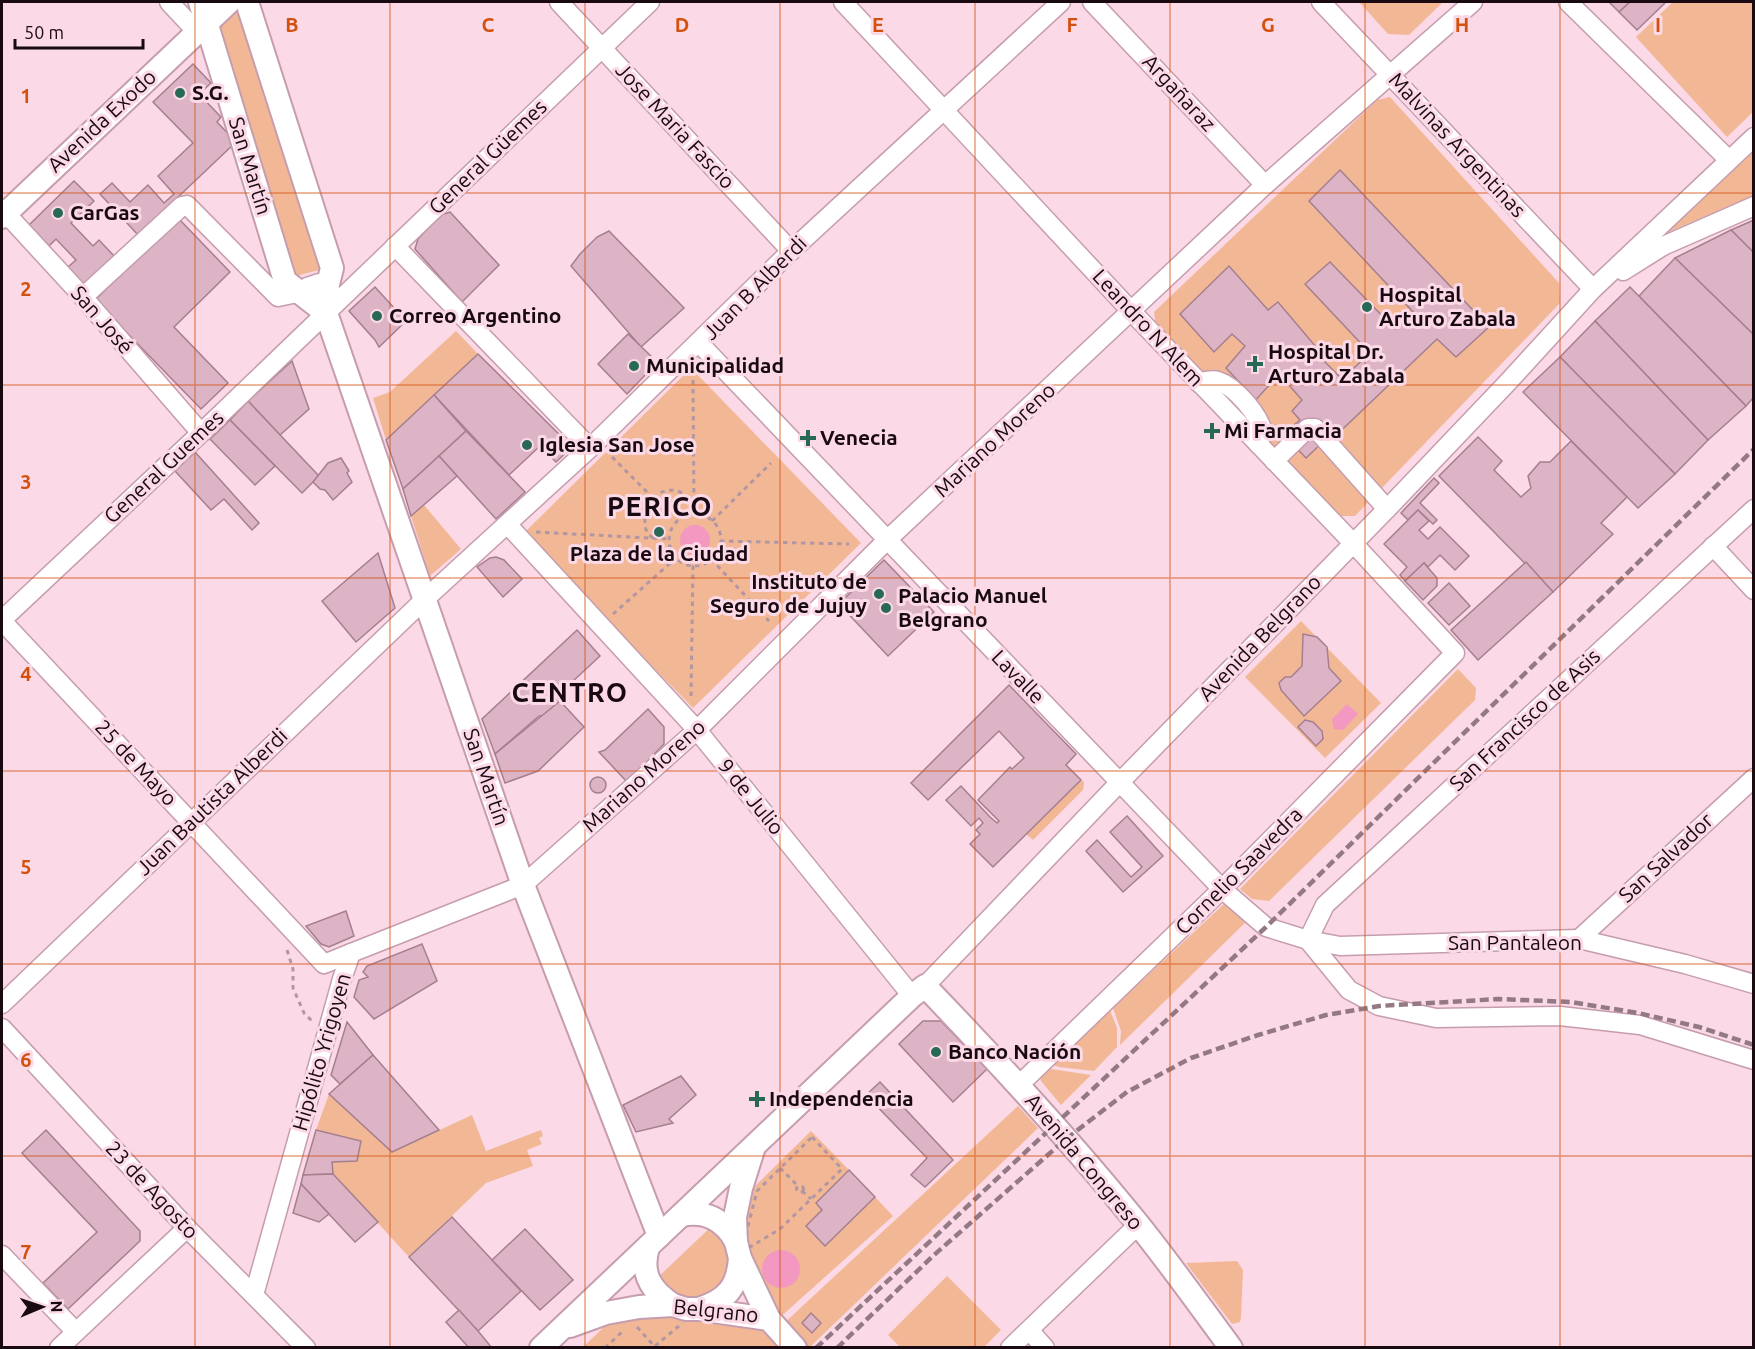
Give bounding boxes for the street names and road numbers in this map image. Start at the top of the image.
street label: Argañaraz [1138,49,1221,135]
street label: Jose Maria Fascio [611,57,740,193]
street label: Avenida Exodo [42,64,160,177]
street label: Malvinas Argentinas [1384,67,1531,222]
street label: General Güemes [423,94,551,219]
street label: San Martín [225,114,277,217]
street label: Juan B Alberdi [698,231,811,344]
street label: Leandro N Alem [1088,264,1209,391]
street label: San José [67,281,139,358]
street label: Mariano Moreno [929,377,1060,501]
street label: General Guemes [99,405,228,528]
street label: Avenida Belgrano [1193,569,1325,705]
street label: San Francisco de Asis [1444,643,1604,795]
street label: Lavalle [987,645,1050,708]
street label: 25 de Mayo [91,714,183,810]
street label: Mariano Moreno [577,714,709,836]
street label: Juan Bautista Alberdi [131,723,292,880]
street label: San Martín [459,725,515,828]
street label: 9 de Julio [714,754,790,839]
street label: Cornelio Saavedra [1170,802,1307,939]
street label: San Salvador [1613,808,1717,907]
street label: San Pantaleon [1448,930,1582,954]
street label: Hipólito Yrigoyen [287,970,355,1133]
street label: Avenida Congreso [1021,1088,1149,1234]
street label: 23 de Agosto [101,1135,204,1243]
street label: Belgrano [672,1294,760,1326]

